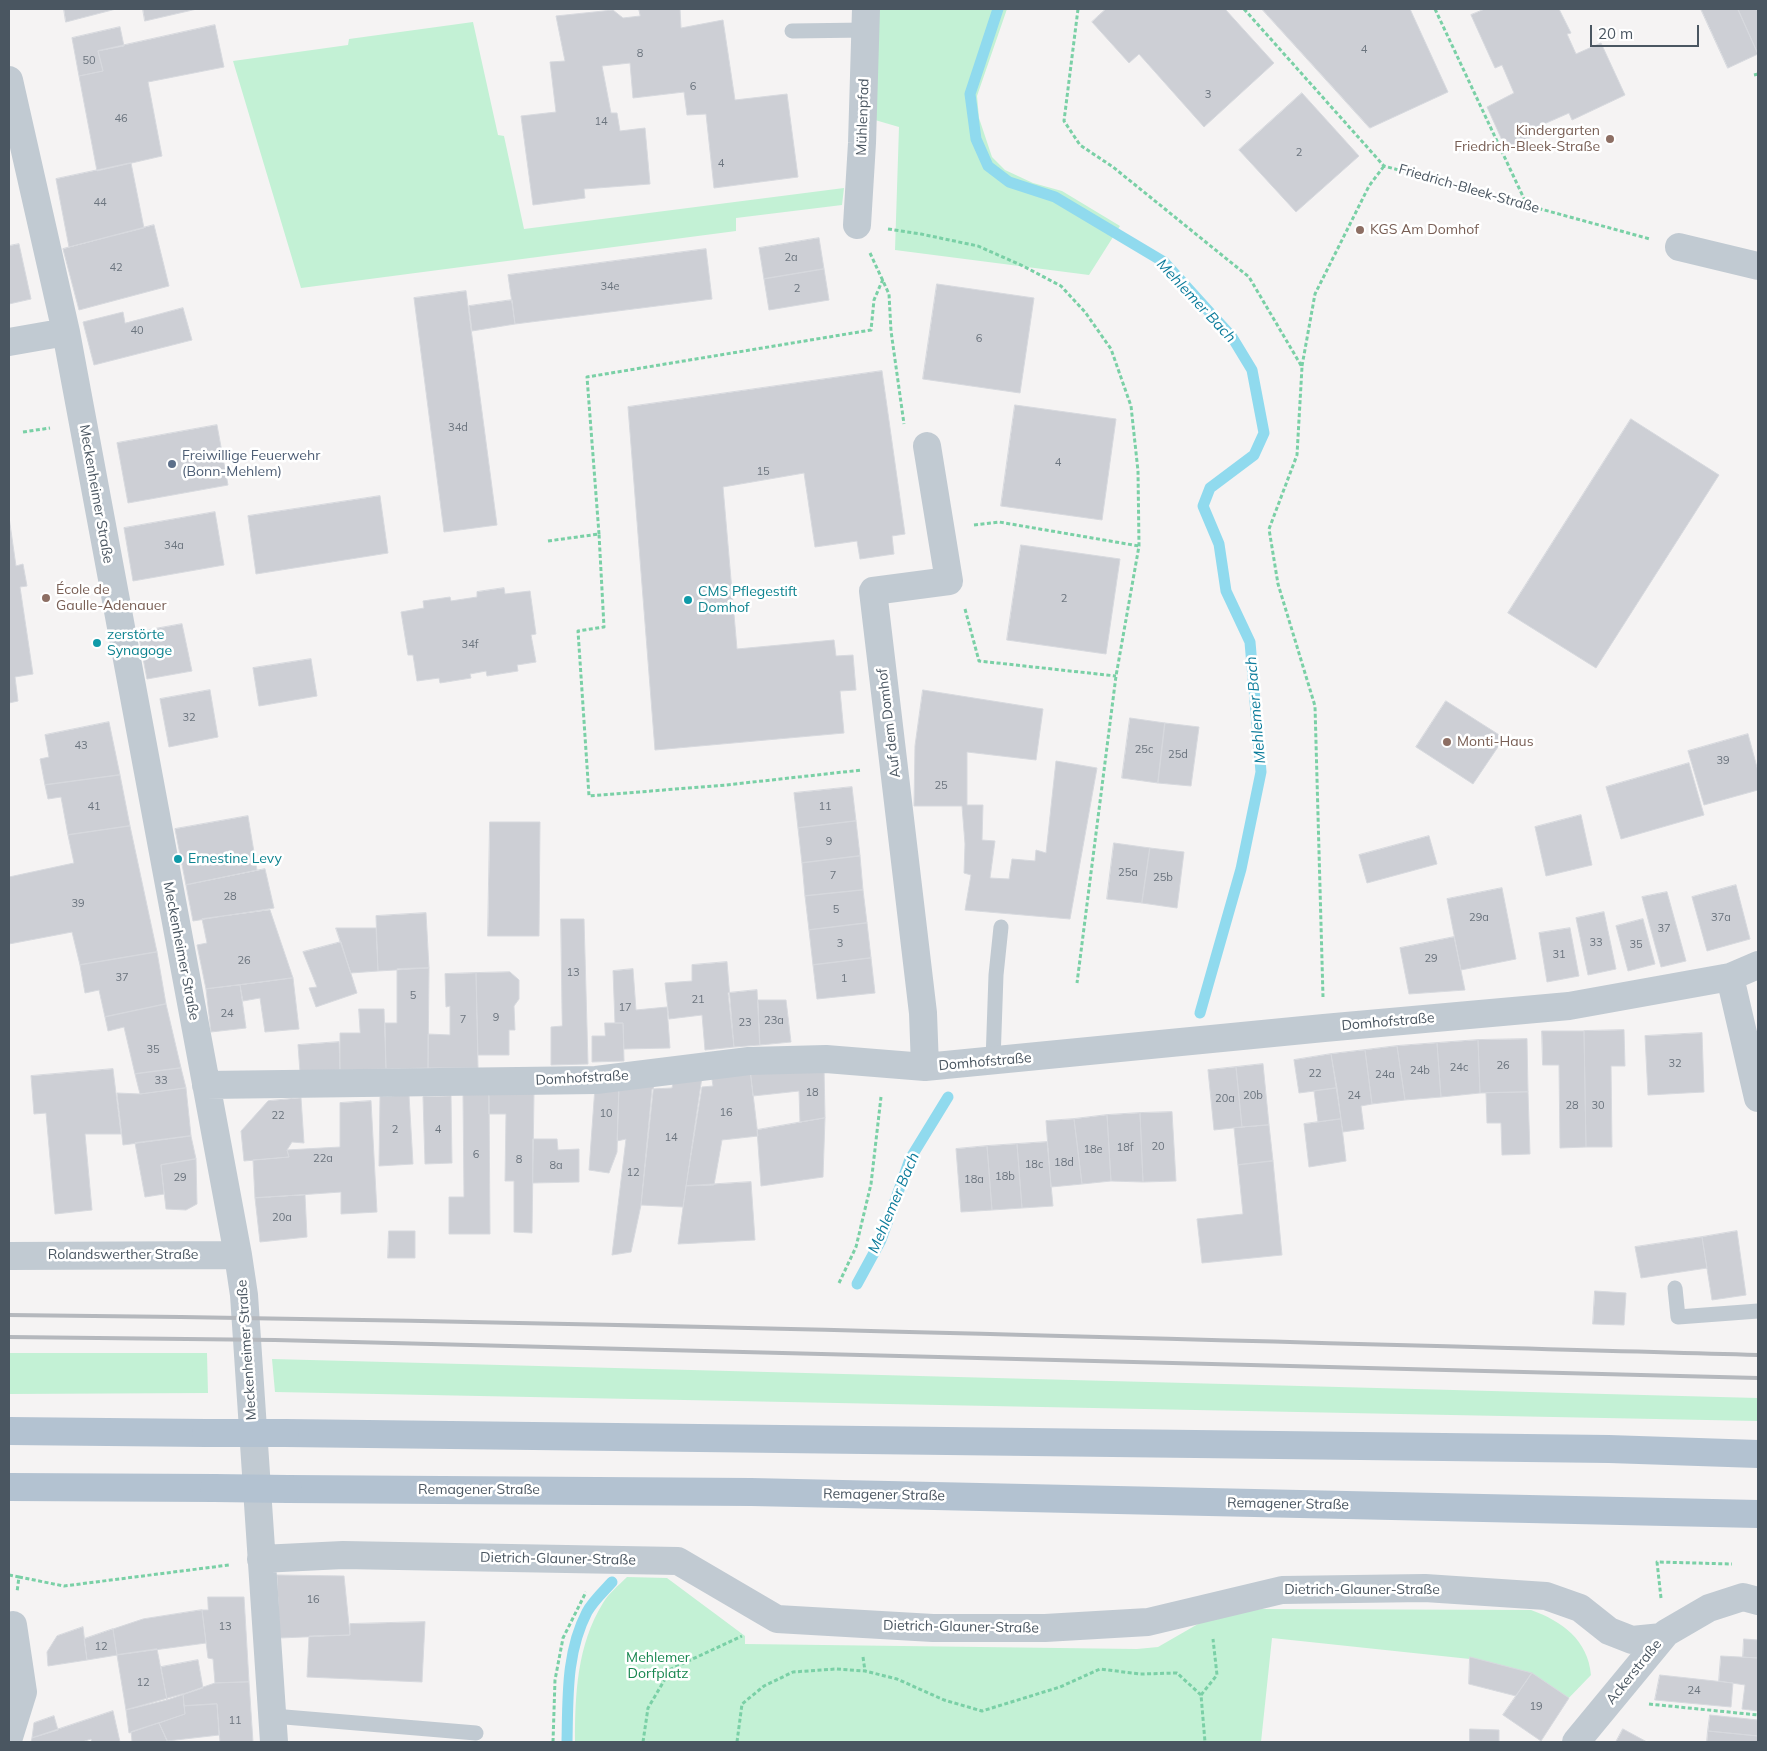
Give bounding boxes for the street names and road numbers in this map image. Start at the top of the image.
street label: Mühlenpfad [853,78,873,156]
street label: Friedrich-Bleek-Straße [1397,161,1541,217]
street label: Meckenheimer Straße [76,423,116,565]
street label: Auf dem Domhof [874,667,904,779]
street label: Meckenheimer Straße [159,880,203,1022]
street label: Domhofstraße [1341,1010,1435,1034]
street label: Domhofstraße [938,1050,1032,1074]
street label: Domhofstraße [535,1067,629,1089]
street label: Rolandswerther Straße [48,1247,198,1263]
street label: Meckenheimer Straße [234,1279,260,1421]
street label: Remagener Straße [418,1482,540,1498]
street label: Remagener Straße [823,1486,945,1504]
street label: Remagener Straße [1227,1495,1349,1513]
street label: Dietrich-Glauner-Straße [480,1549,636,1569]
street label: Dietrich-Glauner-Straße [1284,1582,1440,1598]
street label: Dietrich-Glauner-Straße [883,1617,1039,1637]
street label: Ackerstraße [1603,1636,1665,1708]

